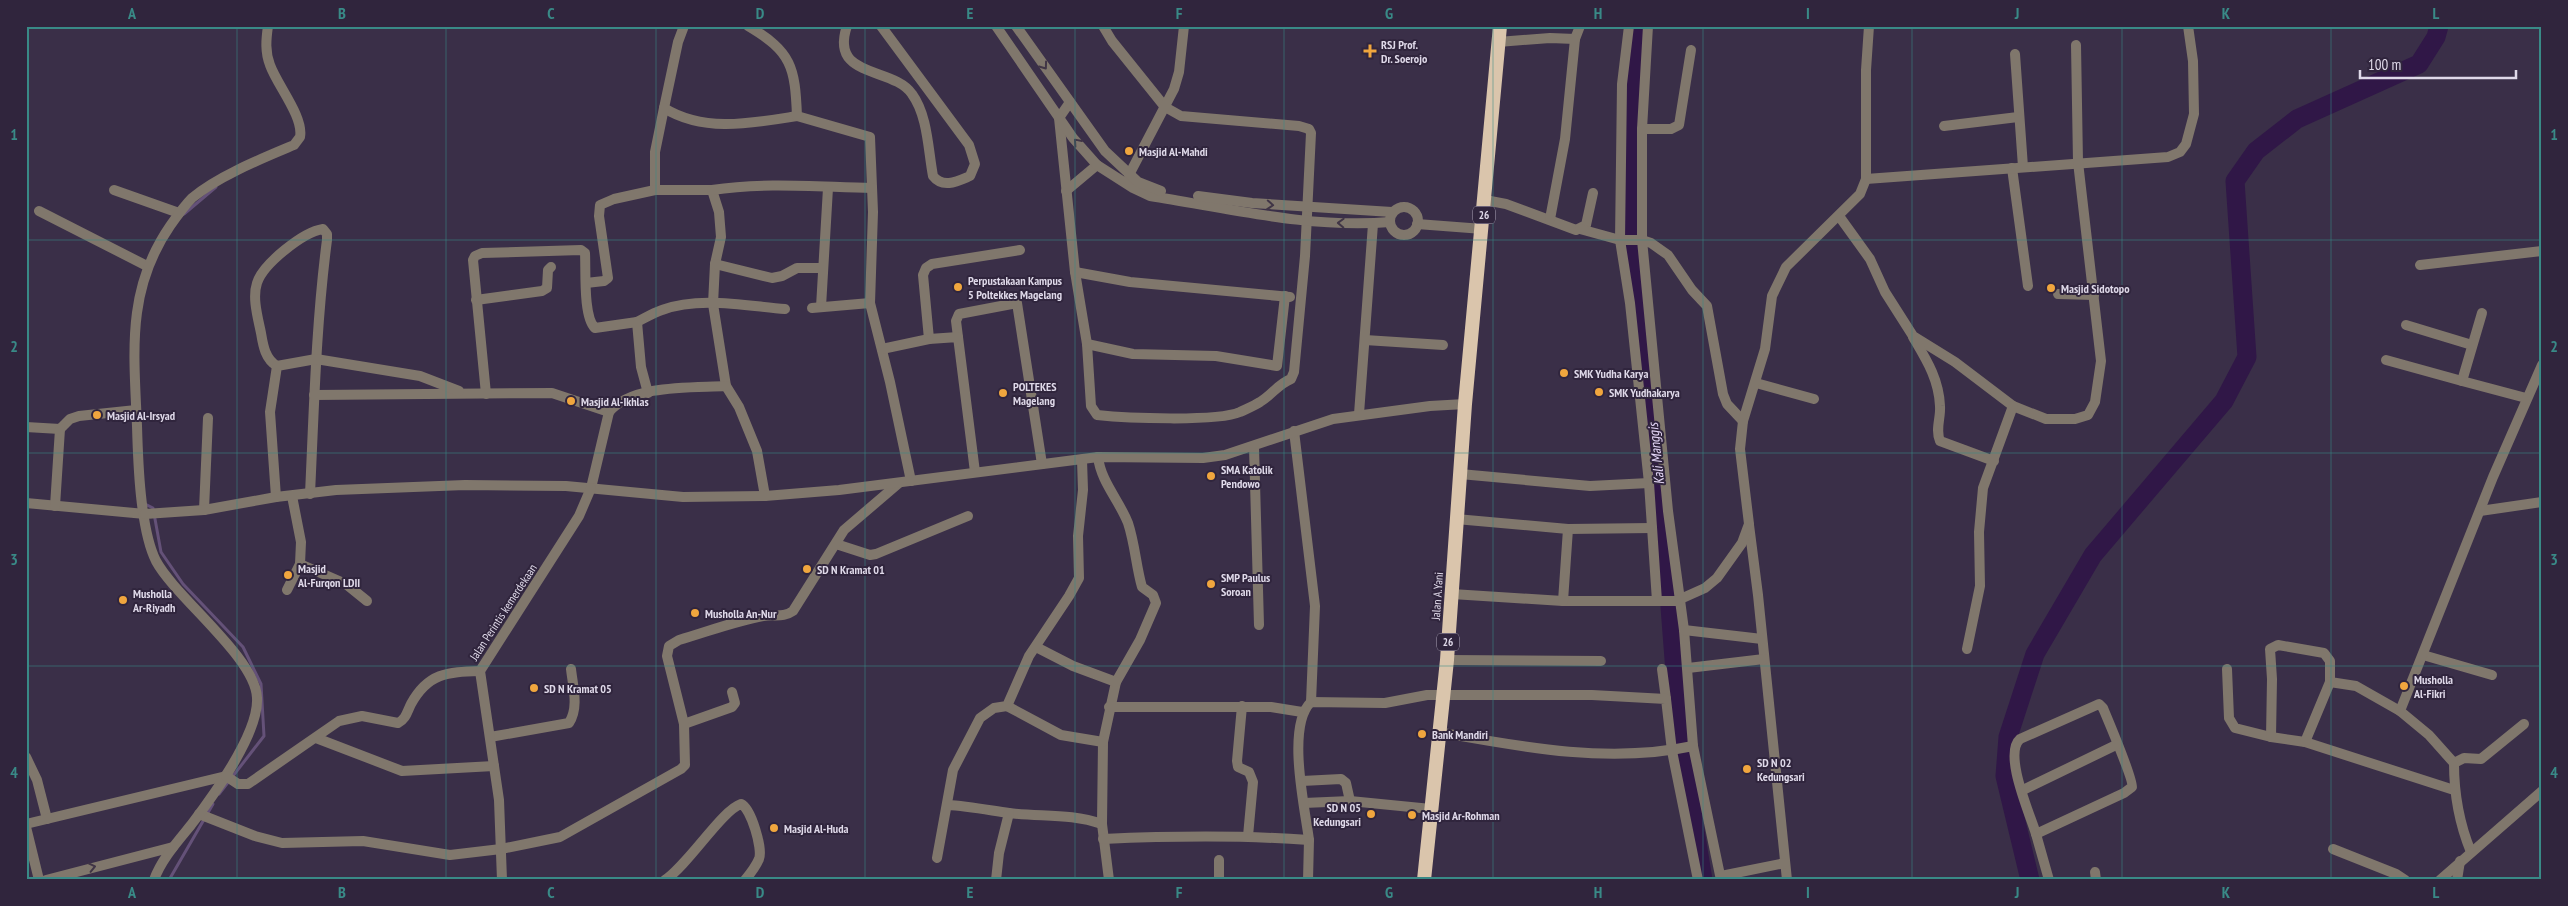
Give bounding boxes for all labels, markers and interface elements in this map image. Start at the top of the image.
text: A [127,3,137,23]
text: B [338,3,346,23]
text: C [547,3,555,23]
text: D [756,3,765,23]
text: E [967,3,974,23]
text: F [1176,3,1183,23]
text: G [1385,3,1393,23]
text: H [1594,3,1602,23]
text: I [1806,3,1810,23]
text: J [2014,3,2019,23]
text: K [2222,3,2231,23]
text: L [2433,3,2440,23]
place label: RSJ Prof. Dr. Soerojo [1381,37,1428,66]
marker: RSJ Prof. Dr. Soerojo [1363,44,1377,58]
scale bar [2360,48,2517,80]
text: 100 m [2368,55,2401,74]
one-way arrow [1038,60,1047,70]
text: 1 [10,124,18,144]
text: 1 [2550,124,2558,144]
one-way arrow [1073,139,1082,148]
place label: Masjid Al-Mahdi [1139,144,1208,159]
marker: Masjid Al-Mahdi [1123,145,1135,157]
one-way arrow [1266,199,1274,210]
road number: 26 [1473,206,1495,224]
one-way arrow [1337,217,1345,228]
place label: Perpustakaan Kampus 5 Poltekkes Magelang [968,273,1062,302]
marker: Perpustakaan Kampus 5 Poltekkes Magelang [952,281,964,293]
place label: Masjid Sidotopo [2061,281,2130,296]
marker: Masjid Sidotopo [2045,282,2057,294]
text: 2 [10,336,18,356]
text: 2 [2550,336,2558,356]
place label: SMK Yudha Karya [1574,366,1648,381]
marker: SMK Yudha Karya [1558,367,1570,379]
place label: POLTEKES Magelang [1013,379,1057,408]
place label: SMK Yudhakarya [1609,385,1680,400]
marker: SMK Yudhakarya [1593,386,1605,398]
marker: POLTEKES Magelang [997,387,1009,399]
place label: Masjid Al-Ikhlas [581,394,649,409]
marker: Masjid Al-Ikhlas [565,395,577,407]
place label: Masjid Al-Irsyad [107,408,175,423]
marker: Masjid Al-Irsyad [91,409,103,421]
water label: Kali Manggis [1644,421,1668,486]
place label: SMA Katolik Pendowo [1221,462,1273,491]
marker: SMA Katolik Pendowo [1205,470,1217,482]
text: 3 [10,549,18,569]
text: 3 [2550,549,2558,569]
place label: Masjid Al-Furqon LDII [297,561,360,590]
street label: Jalan Perintis kemerdekaan [466,561,540,664]
place label: SD N Kramat 01 [817,562,885,577]
marker: SD N Kramat 01 [801,563,813,575]
marker: Masjid Al-Furqon LDII [282,569,294,581]
place label: SMP Paulus Soroan [1221,570,1270,599]
street label: Jalan A.Yani [1428,572,1446,621]
marker: SMP Paulus Soroan [1205,578,1217,590]
place label: Musholla Ar-Riyadh [132,586,175,615]
marker: Musholla Ar-Riyadh [117,594,129,606]
place label: Musholla An-Nur [705,606,777,621]
marker: Musholla An-Nur [689,607,701,619]
road number: 26 [1437,634,1459,650]
place label: Musholla Al-Fikri [2413,672,2453,701]
marker: Musholla Al-Fikri [2398,680,2410,692]
place label: SD N Kramat 05 [544,681,612,696]
marker: SD N Kramat 05 [528,682,540,694]
place label: Bank Mandiri [1432,727,1488,742]
marker: Bank Mandiri [1416,728,1428,740]
place label: SD N 02 Kedungsari [1757,755,1805,784]
text: 4 [10,762,18,782]
text: 4 [2550,762,2558,782]
marker: SD N 02 Kedungsari [1741,763,1753,775]
place label: SD N 05 Kedungsari [1313,800,1361,829]
marker: SD N 05 Kedungsari [1365,808,1377,820]
place label: Masjid Ar-Rohman [1422,808,1500,823]
marker: Masjid Ar-Rohman [1406,809,1418,821]
place label: Masjid Al-Huda [784,821,849,836]
marker: Masjid Al-Huda [768,822,780,834]
one-way arrow [88,862,97,873]
text: A [127,882,137,902]
text: B [338,882,346,902]
text: C [547,882,555,902]
text: D [756,882,765,902]
text: E [967,882,974,902]
text: F [1176,882,1183,902]
text: G [1385,882,1393,902]
text: H [1594,882,1602,902]
text: I [1806,882,1810,902]
text: J [2014,882,2019,902]
text: K [2222,882,2231,902]
text: L [2433,882,2440,902]

